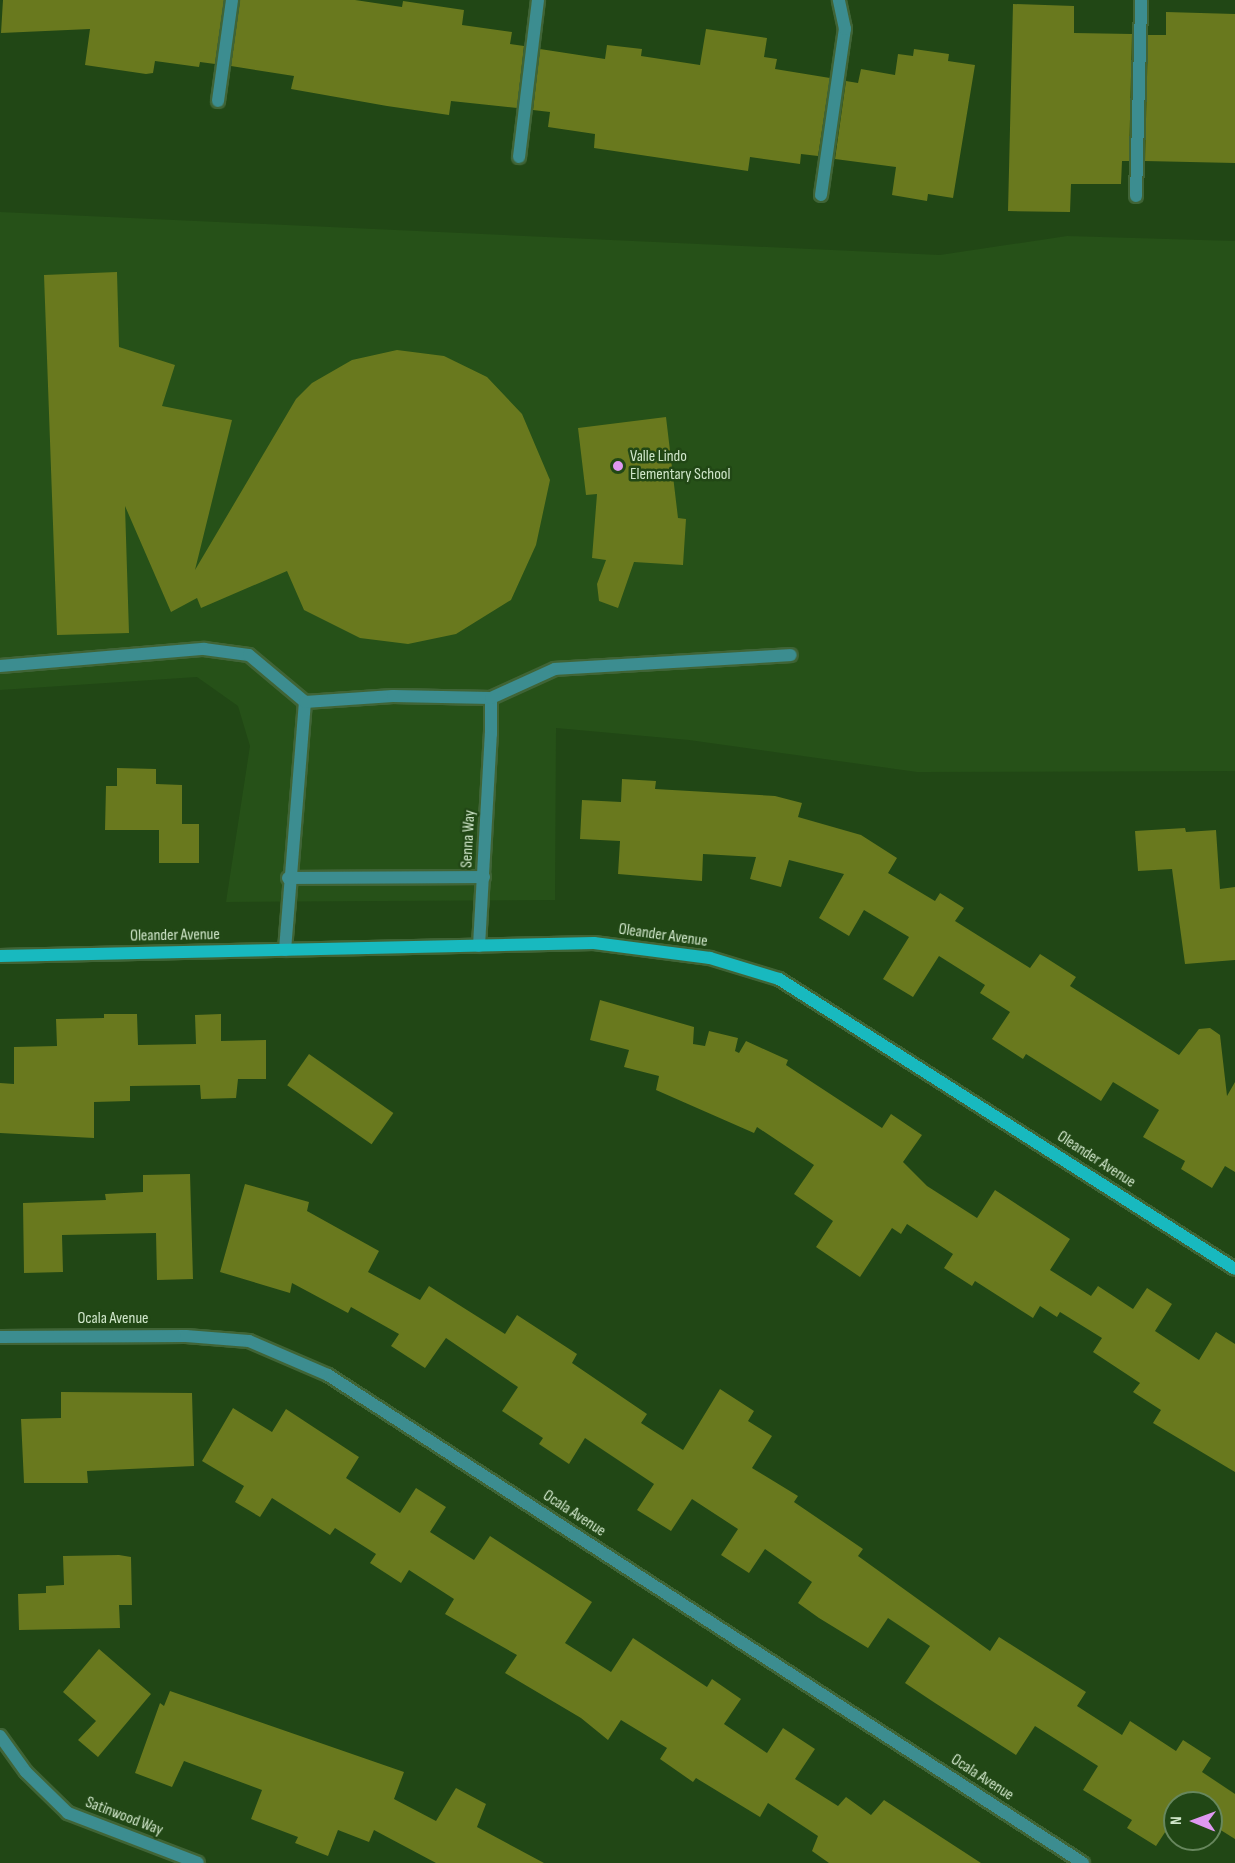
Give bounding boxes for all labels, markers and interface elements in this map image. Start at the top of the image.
place label: Valle Lindo Elementary School [630,447,730,485]
marker: Valle Lindo Elementary School [611,459,625,473]
street label: Senna Way [458,810,480,868]
street label: Oleander Avenue [617,920,709,952]
street label: Oleander Avenue [130,926,220,946]
street label: Oleander Avenue [1053,1128,1139,1192]
street label: Ocala Avenue [77,1309,149,1329]
street label: Ocala Avenue [539,1487,609,1541]
street label: Ocala Avenue [947,1751,1017,1805]
north arrow [1163,1791,1223,1851]
street label: Satinwood Way [83,1793,165,1841]
text: N [1167,1816,1186,1825]

